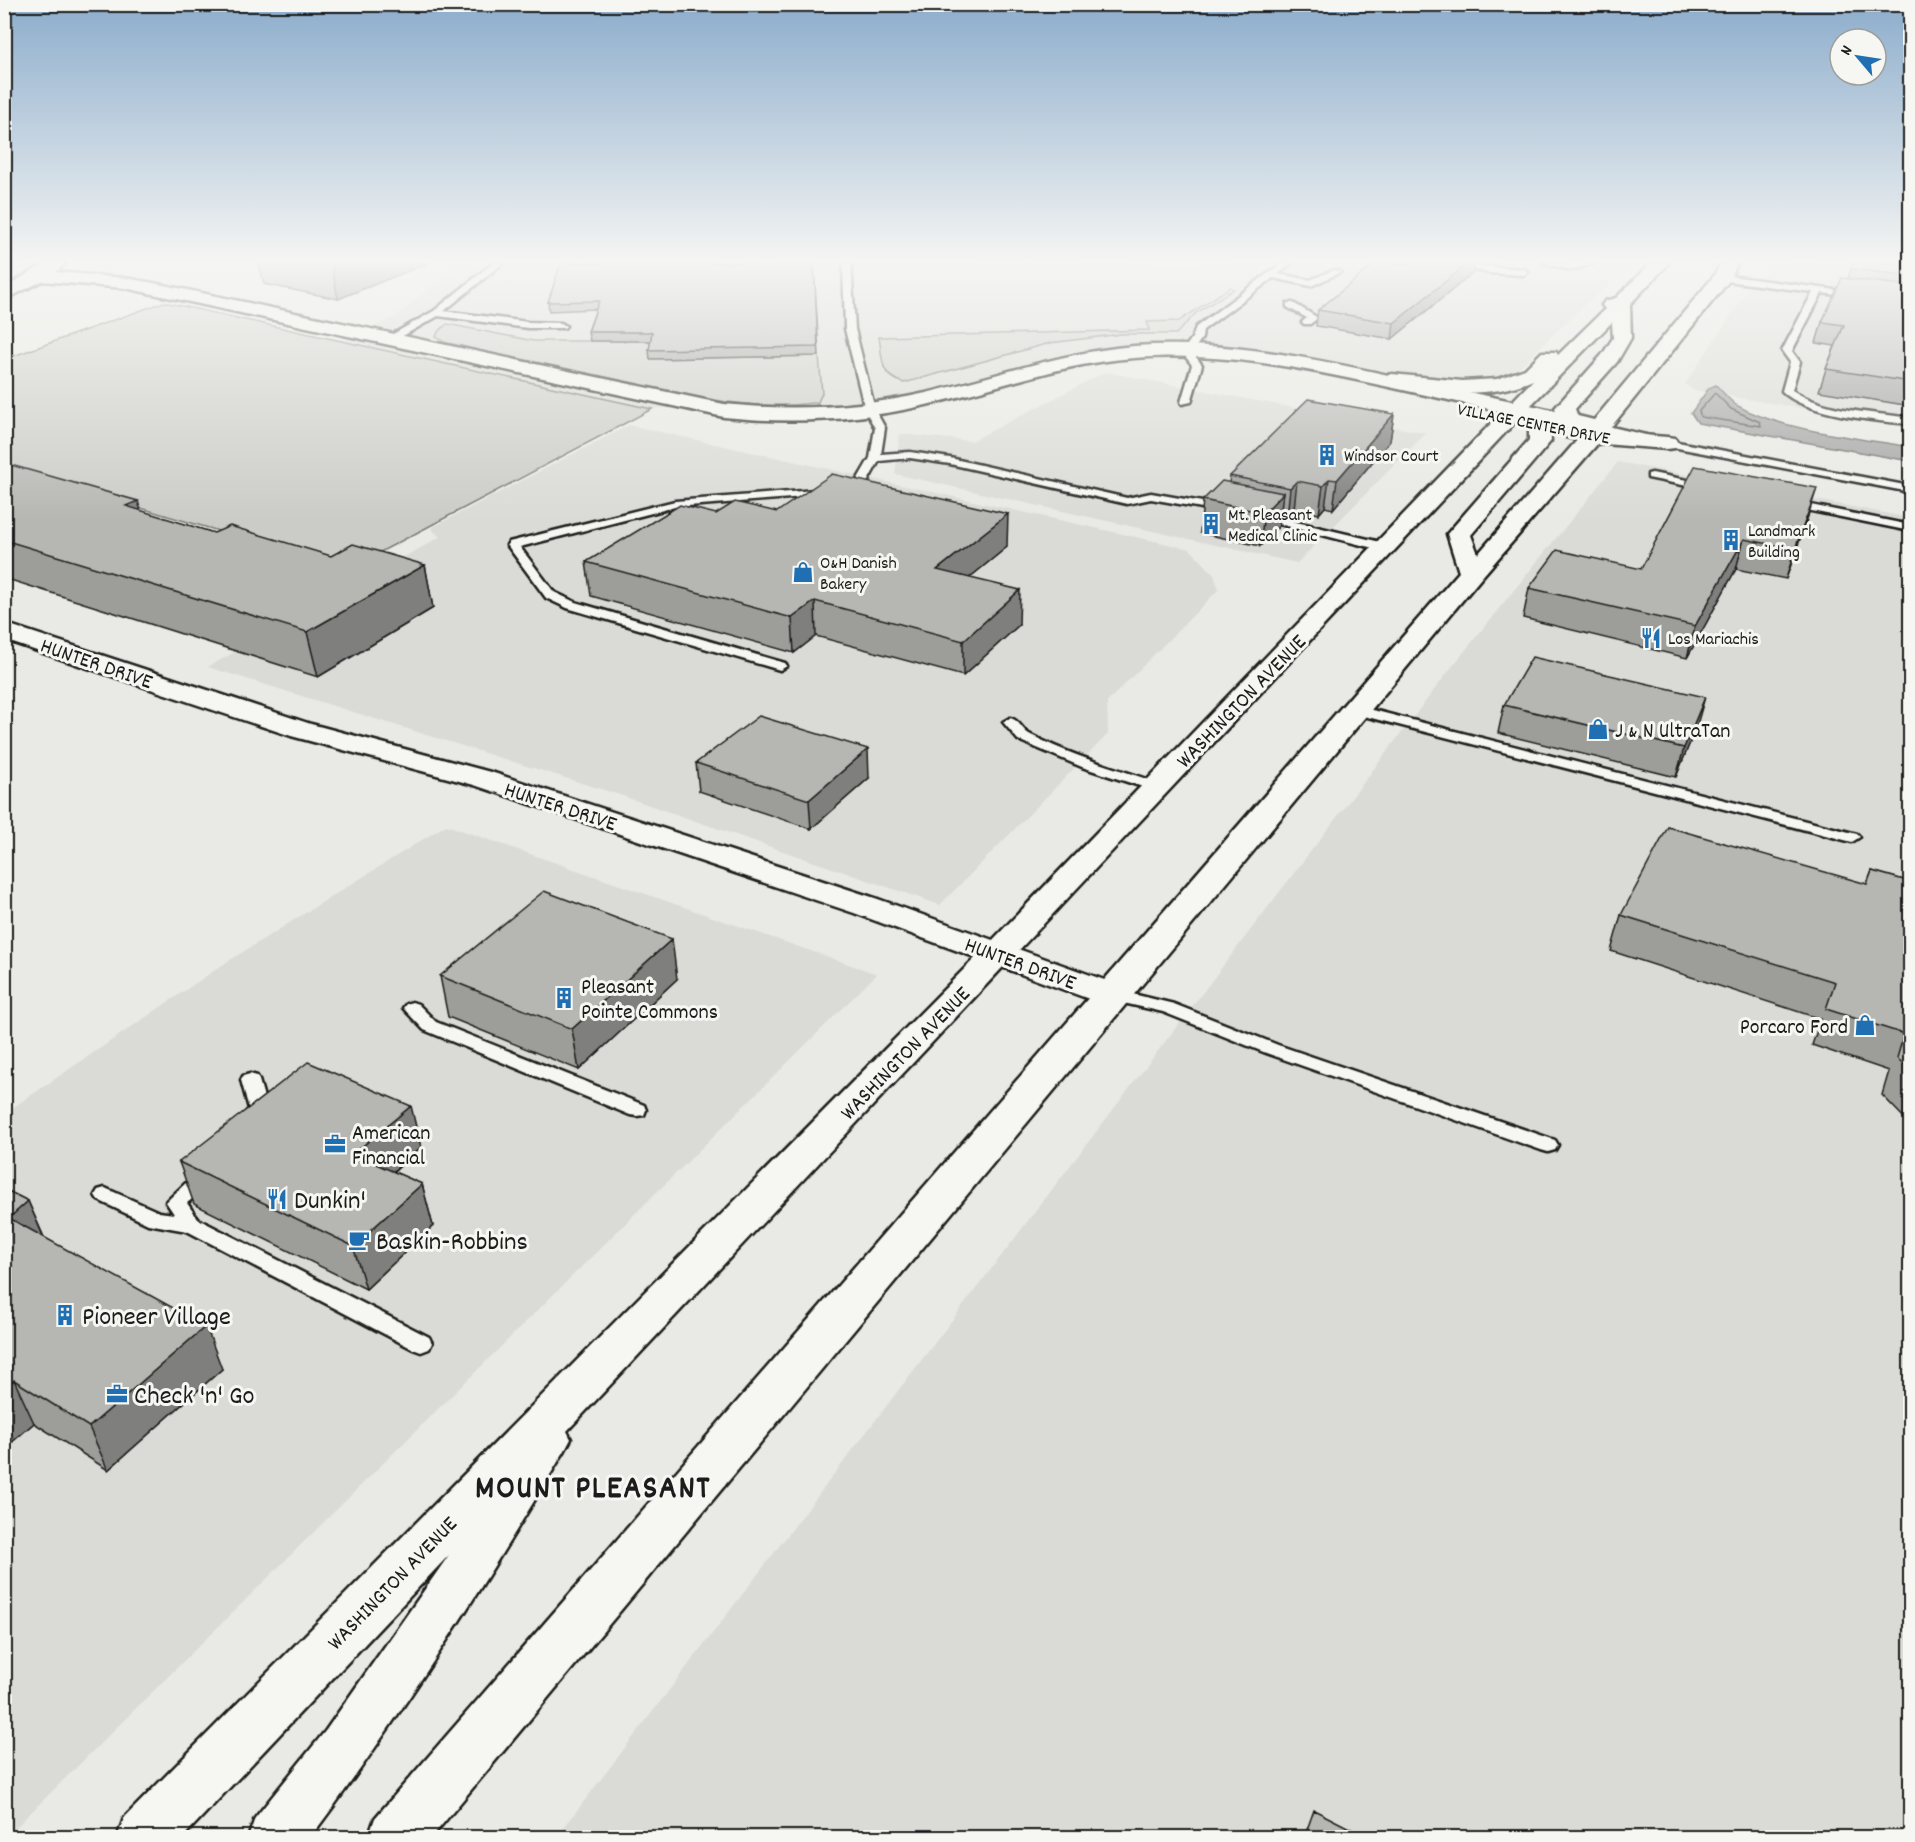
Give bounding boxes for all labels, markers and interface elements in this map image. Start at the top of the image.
north arrow [1828,27,1888,87]
text: N [1835,42,1859,60]
street label: VILLAGE CENTER DRIVE [1455,398,1612,452]
building icon: Windsor Court [1315,443,1339,467]
place label: Windsor Court [1344,445,1439,470]
place label: Mt. Pleasant Medical Clinic [1228,504,1318,550]
building icon: Mt. Pleasant Medical Clinic [1199,512,1223,536]
place label: Landmark Building [1748,520,1815,566]
building icon: Landmark Building [1719,528,1743,552]
place label: O&H Danish Bakery [820,552,897,598]
shop icon: O&H Danish Bakery [791,560,815,584]
restaurant icon: Los Mariachis [1639,626,1663,650]
street label: WASHINGTON AVENUE [1170,628,1315,776]
place label: Los Mariachis [1668,628,1759,653]
street label: HUNTER DRIVE [36,632,156,699]
shop icon: J & N UltraTan [1586,717,1610,741]
place label: J & N UltraTan [1615,717,1730,748]
street label: HUNTER DRIVE [500,776,620,841]
street label: HUNTER DRIVE [960,931,1080,1000]
place label: Pleasant Pointe Commons [581,973,718,1029]
street label: WASHINGTON AVENUE [834,980,979,1128]
building icon: Pleasant Pointe Commons [552,986,576,1010]
place label: Porcaro Ford [1740,1013,1848,1044]
shop icon: Porcaro Ford [1853,1013,1877,1037]
place label: American Financial [352,1119,430,1175]
office icon: American Financial [323,1132,347,1156]
place label: Dunkin' [294,1183,366,1222]
restaurant icon: Dunkin' [265,1187,289,1211]
place label: Baskin-Robbins [376,1224,528,1263]
cafe icon: Baskin-Robbins [347,1228,371,1252]
place label: Pioneer Village [82,1299,231,1338]
building icon: Pioneer Village [53,1303,77,1327]
place label: Check 'n' Go [134,1378,255,1417]
office icon: Check 'n' Go [105,1382,129,1406]
district label: MOUNT PLEASANT [475,1467,711,1514]
street label: WASHINGTON AVENUE [321,1510,466,1658]

